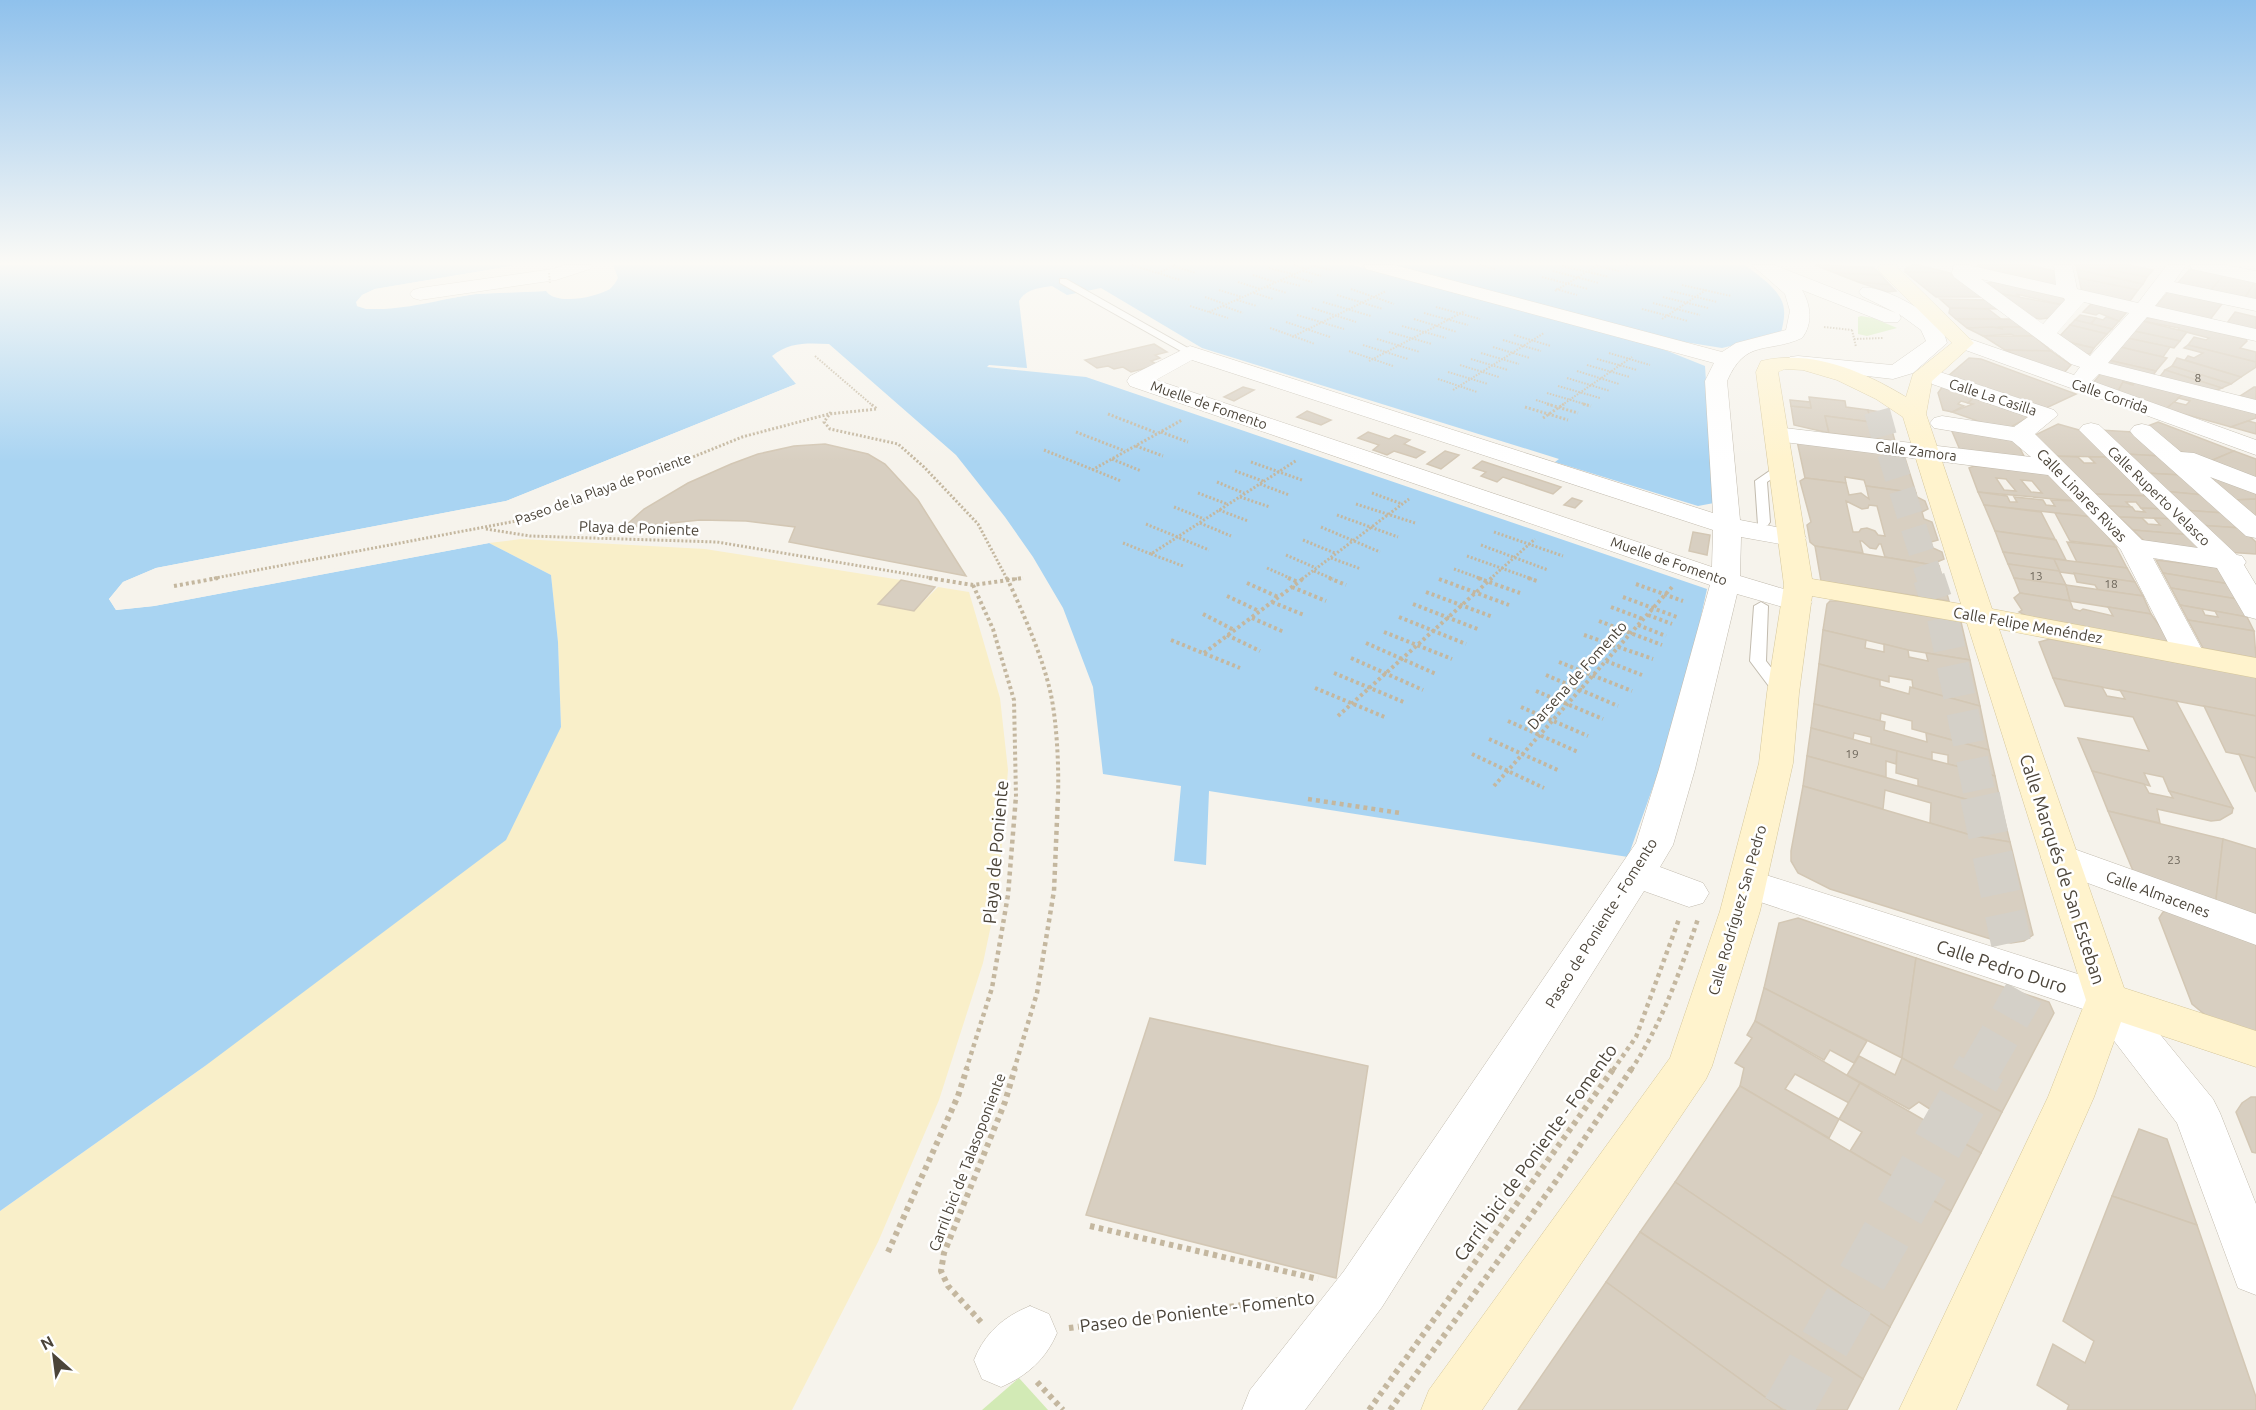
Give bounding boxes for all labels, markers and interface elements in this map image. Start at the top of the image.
house number: 8 [2195,371,2202,384]
street label: Calle La Casilla [1947,375,2039,419]
street label: Calle Corrida [2069,375,2151,417]
street label: Muelle de Fomento [1149,378,1269,432]
street label: Calle Zamora [1874,438,1958,464]
street label: Calle Ruperto Velasco [2104,443,2214,549]
street label: Calle Linares Rivas [2033,445,2131,545]
street label: Paseo de la Playa de Poniente [513,449,693,529]
street label: Playa de Poniente [579,517,699,539]
street label: Muelle de Fomento [1609,534,1729,588]
house number: 13 [2029,569,2043,582]
house number: 18 [2104,577,2118,590]
street label: Calle Felipe Menéndez [1952,603,2104,647]
street label: Darsena de Fomento [1524,617,1630,733]
house number: 19 [1845,747,1859,760]
street label: Calle Marqués de San Esteban [2016,751,2110,987]
street label: Playa de Poniente [979,779,1011,925]
street label: Calle Rodríguez San Pedro [1705,823,1769,997]
street label: Paseo de Poniente - Fomento [1542,835,1660,1011]
house number: 23 [2167,853,2181,866]
street label: Calle Almacenes [2104,867,2212,921]
street label: Calle Pedro Duro [1934,935,2070,997]
street label: Carril bici de Poniente - Fomento [1450,1040,1620,1264]
street label: Carril bici de Talasoponiente [925,1071,1009,1253]
street label: Paseo de Poniente - Fomento [1078,1287,1316,1335]
north arrow [24,1326,84,1386]
text: N [37,1332,56,1354]

